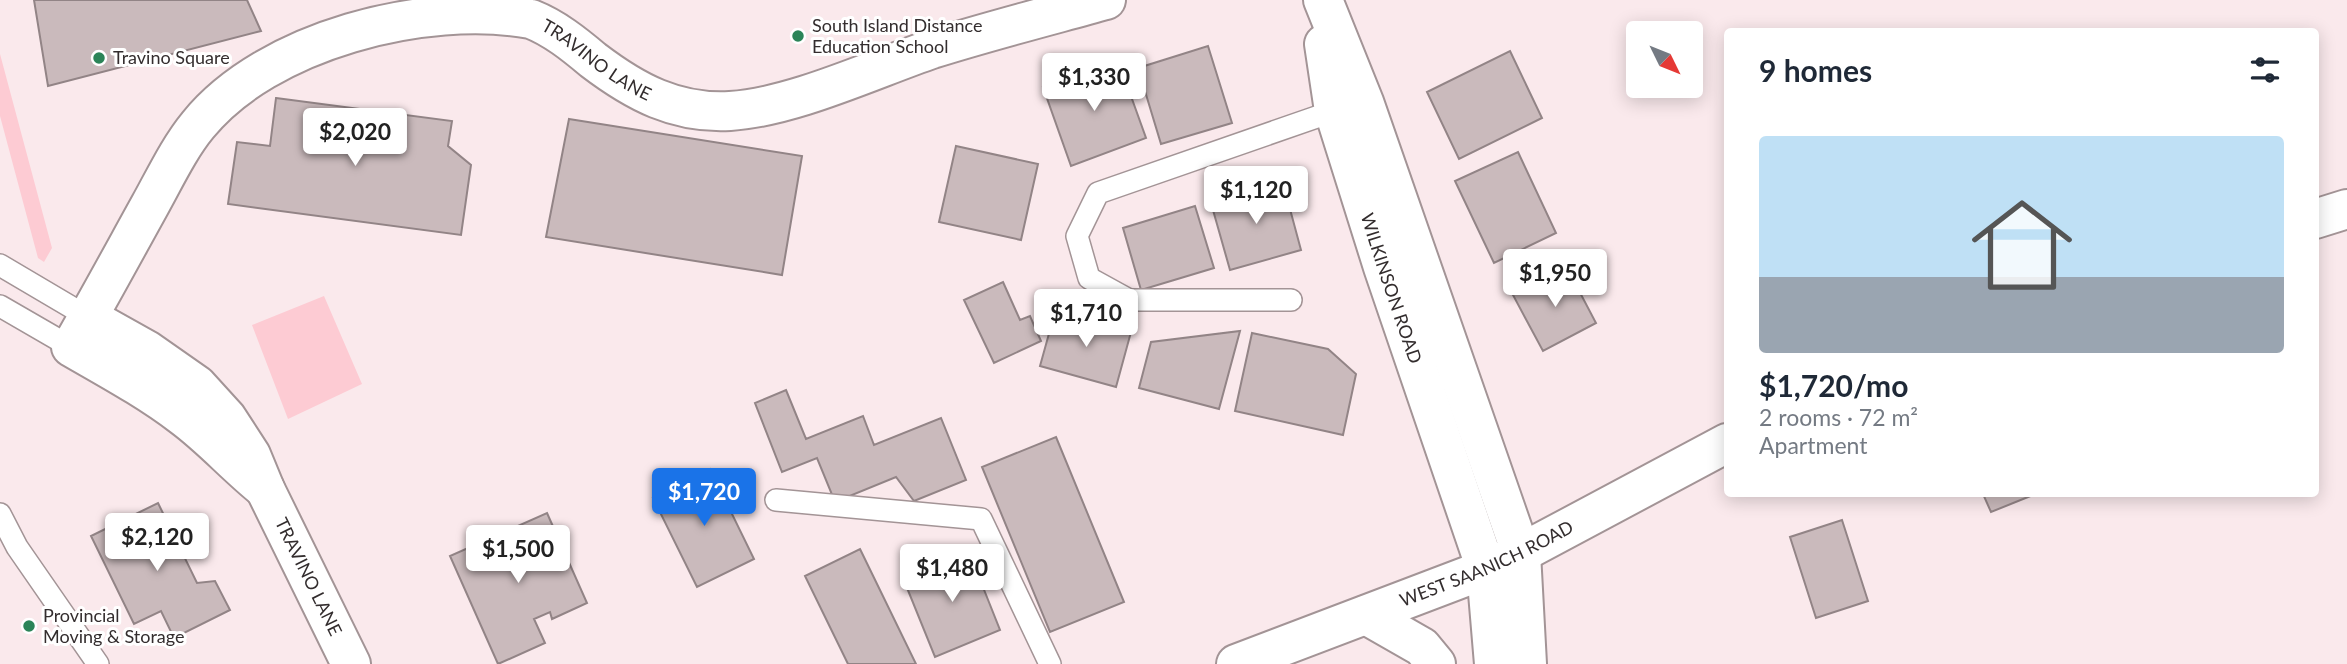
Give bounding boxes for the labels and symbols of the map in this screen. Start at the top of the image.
street label: TRAVINO LANE [538,14,655,105]
place label: South Island Distance Education School [812,14,983,57]
north arrow [1626,21,1703,98]
marker: South Island Distance Education School [790,28,806,44]
place label: Travino Square [113,46,230,68]
marker: Travino Square [91,50,107,66]
pin: $1,330 [1037,54,1151,113]
pin: $2,020 [298,108,412,168]
pin: $1,120 [1199,166,1313,226]
street label: WILKINSON ROAD [1357,210,1427,366]
pin: $1,950 [1498,250,1612,309]
pin: $1,710 [1029,290,1143,349]
pin: $1,720 [647,468,761,528]
pin: $2,120 [100,514,214,573]
street label: TRAVINO LANE [271,514,347,639]
street label: WEST SAANICH ROAD [1396,515,1577,611]
pin: $1,500 [461,526,575,585]
pin: $1,480 [895,544,1009,604]
place label: Provincial Moving & Storage [43,604,184,647]
marker: Provincial Moving & Storage [21,618,37,634]

